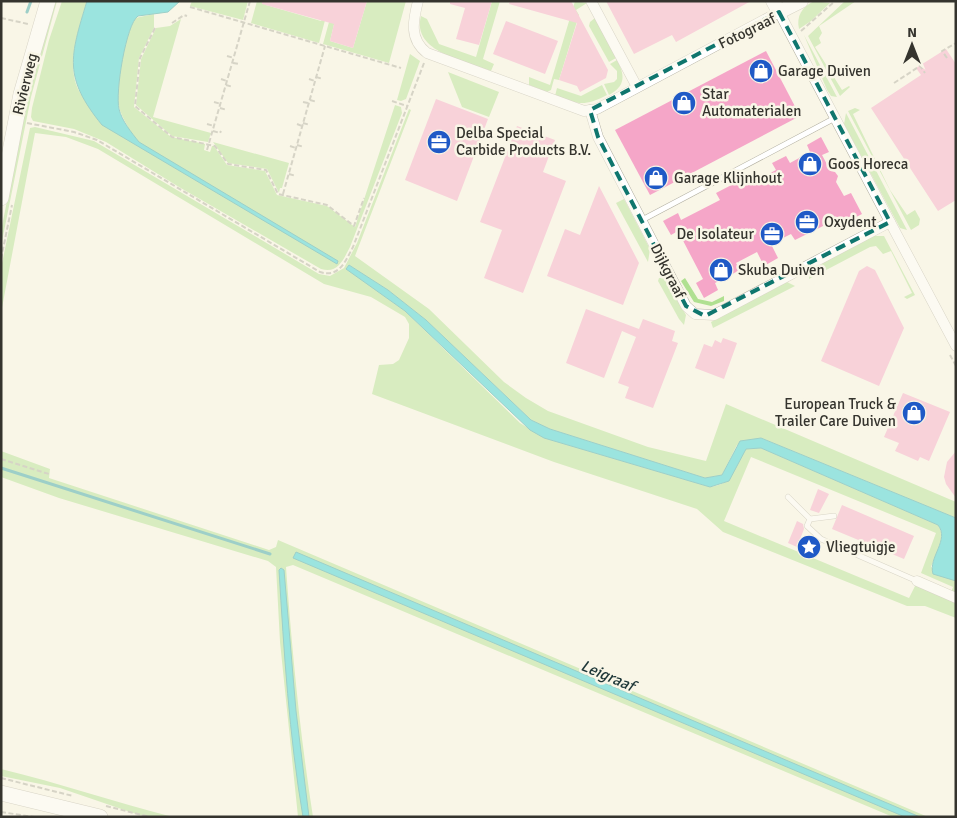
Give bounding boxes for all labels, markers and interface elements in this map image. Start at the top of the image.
street label: Fotograaf [715,9,779,53]
north arrow [887,20,937,70]
text: N [907,24,917,41]
street label: Rivierweg [9,51,41,117]
shop icon: Garage Duiven [748,58,774,84]
place label: Garage Duiven [778,62,871,80]
place label: Star Automaterialen [702,85,802,120]
shop icon: Star Automaterialen [671,90,697,116]
place label: Delba Special Carbide Products B.V. [456,124,591,159]
office icon: Delba Special Carbide Products B.V. [426,129,452,155]
shop icon: Goos Horeca [797,151,823,177]
place label: Goos Horeca [828,155,908,173]
shop icon: Garage Klijnhout [643,165,669,191]
place label: Garage Klijnhout [674,169,782,187]
office icon: Oxydent [794,209,820,235]
place label: Oxydent [824,213,876,231]
office icon: De Isolateur [759,221,785,247]
place label: De Isolateur [676,225,754,243]
street label: Dijkgraaf [647,241,690,302]
shop icon: Skuba Duiven [708,257,734,283]
place label: Skuba Duiven [738,261,825,279]
place label: European Truck & Trailer Care Duiven [775,395,897,430]
shop icon: European Truck & Trailer Care Duiven [901,400,927,426]
place icon: Vliegtuigje [796,534,822,560]
place label: Vliegtuigje [826,538,895,556]
water label: Leigraaf [578,656,641,698]

